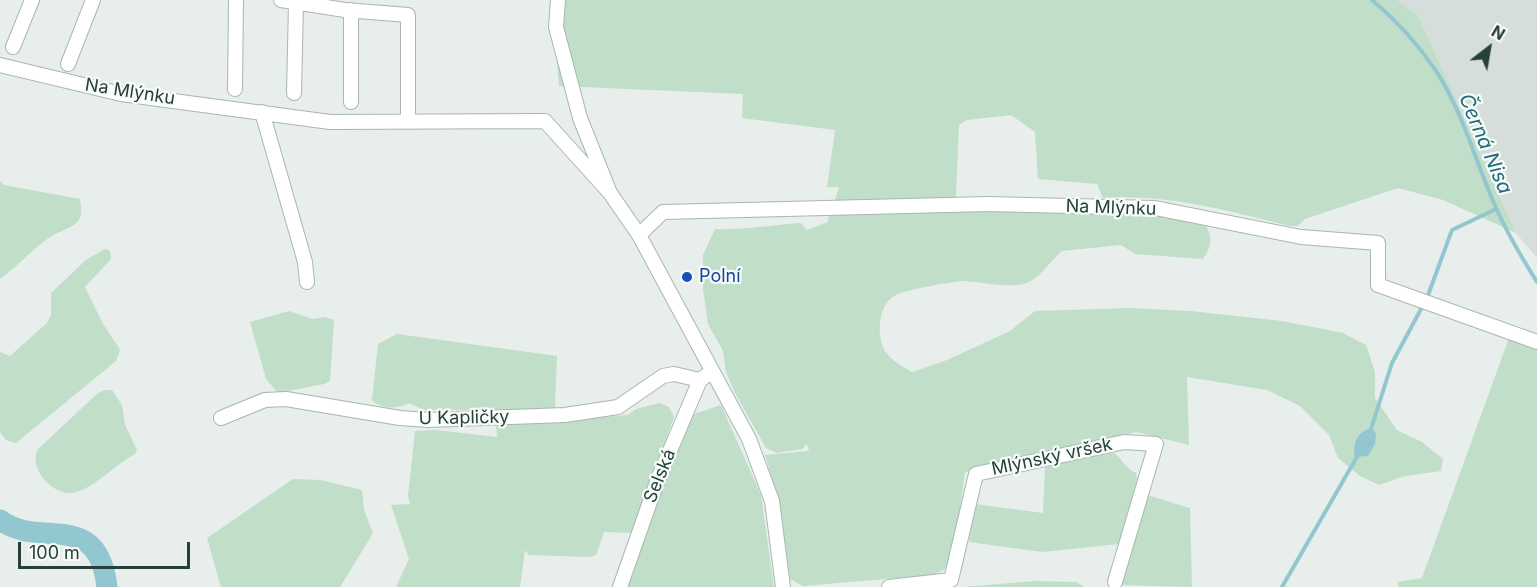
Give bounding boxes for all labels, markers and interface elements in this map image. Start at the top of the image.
north arrow [1459,18,1519,78]
text: N [1488,21,1509,44]
street label: Na Mlýnku [84,74,176,110]
water label: Černá Nisa [1453,90,1517,198]
street label: Na Mlýnku [1065,196,1157,220]
place label: Polní [699,266,741,288]
marker: Polní [680,270,694,284]
street label: U Kapličky [418,406,510,430]
street label: Mlýnský vršek [990,434,1114,480]
street label: Selská [640,446,680,506]
scale bar [21,530,194,568]
text: 100 m [29,542,80,563]

